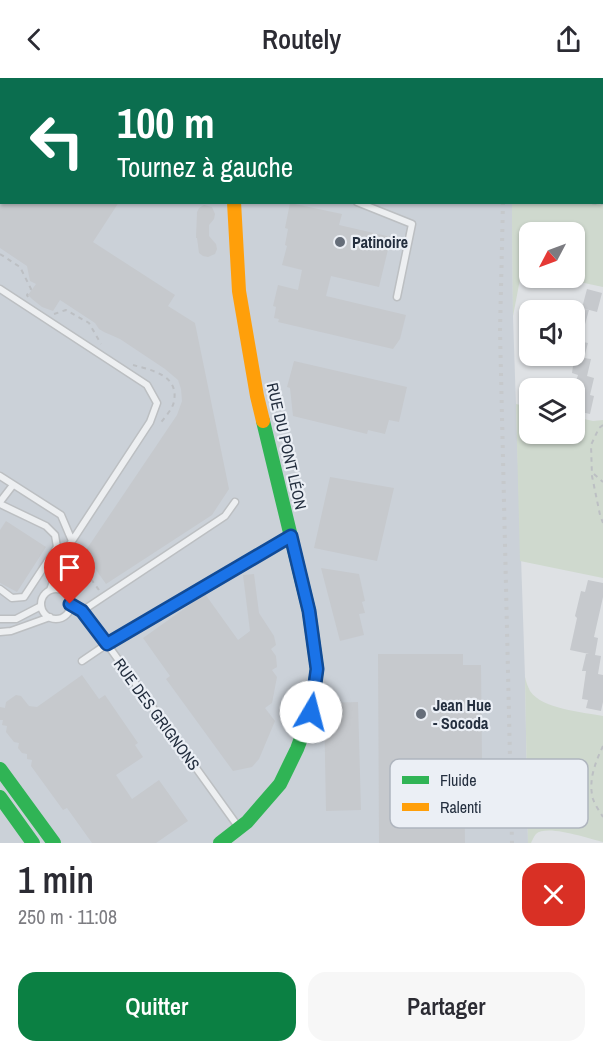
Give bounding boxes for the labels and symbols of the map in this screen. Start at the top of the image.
north arrow [519,222,585,288]
place label: Patinoire [352,231,408,253]
marker: Patinoire [333,235,347,249]
street label: RUE DU PONT LÉON [262,380,312,512]
pin [44,542,95,604]
street label: RUE DES GRIGNONS [109,654,205,775]
position arrow [279,680,343,744]
place label: Jean Hue - Socoda [433,694,491,734]
marker: Jean Hue - Socoda [414,707,428,721]
legend [390,759,588,828]
text: Fluide [440,769,476,791]
text: Ralenti [440,796,482,818]

